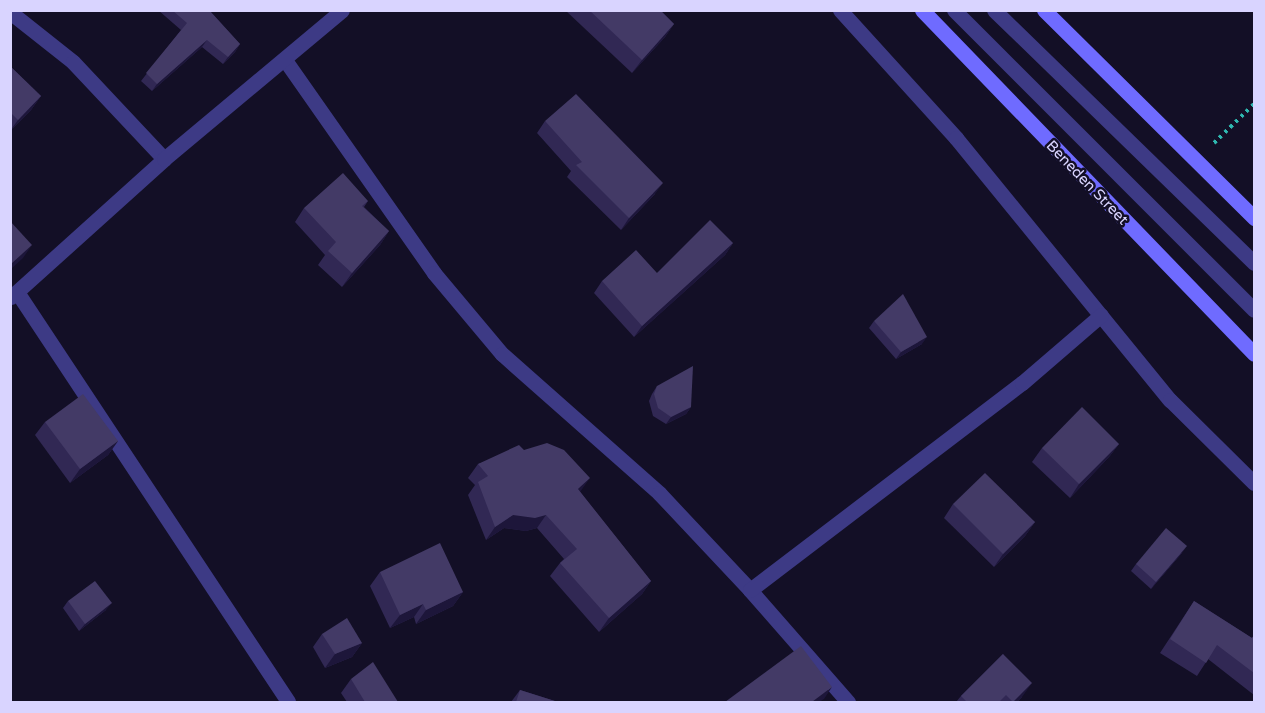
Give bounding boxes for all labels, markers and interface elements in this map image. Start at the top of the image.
street label: Beneden Street [1042,137,1132,229]

